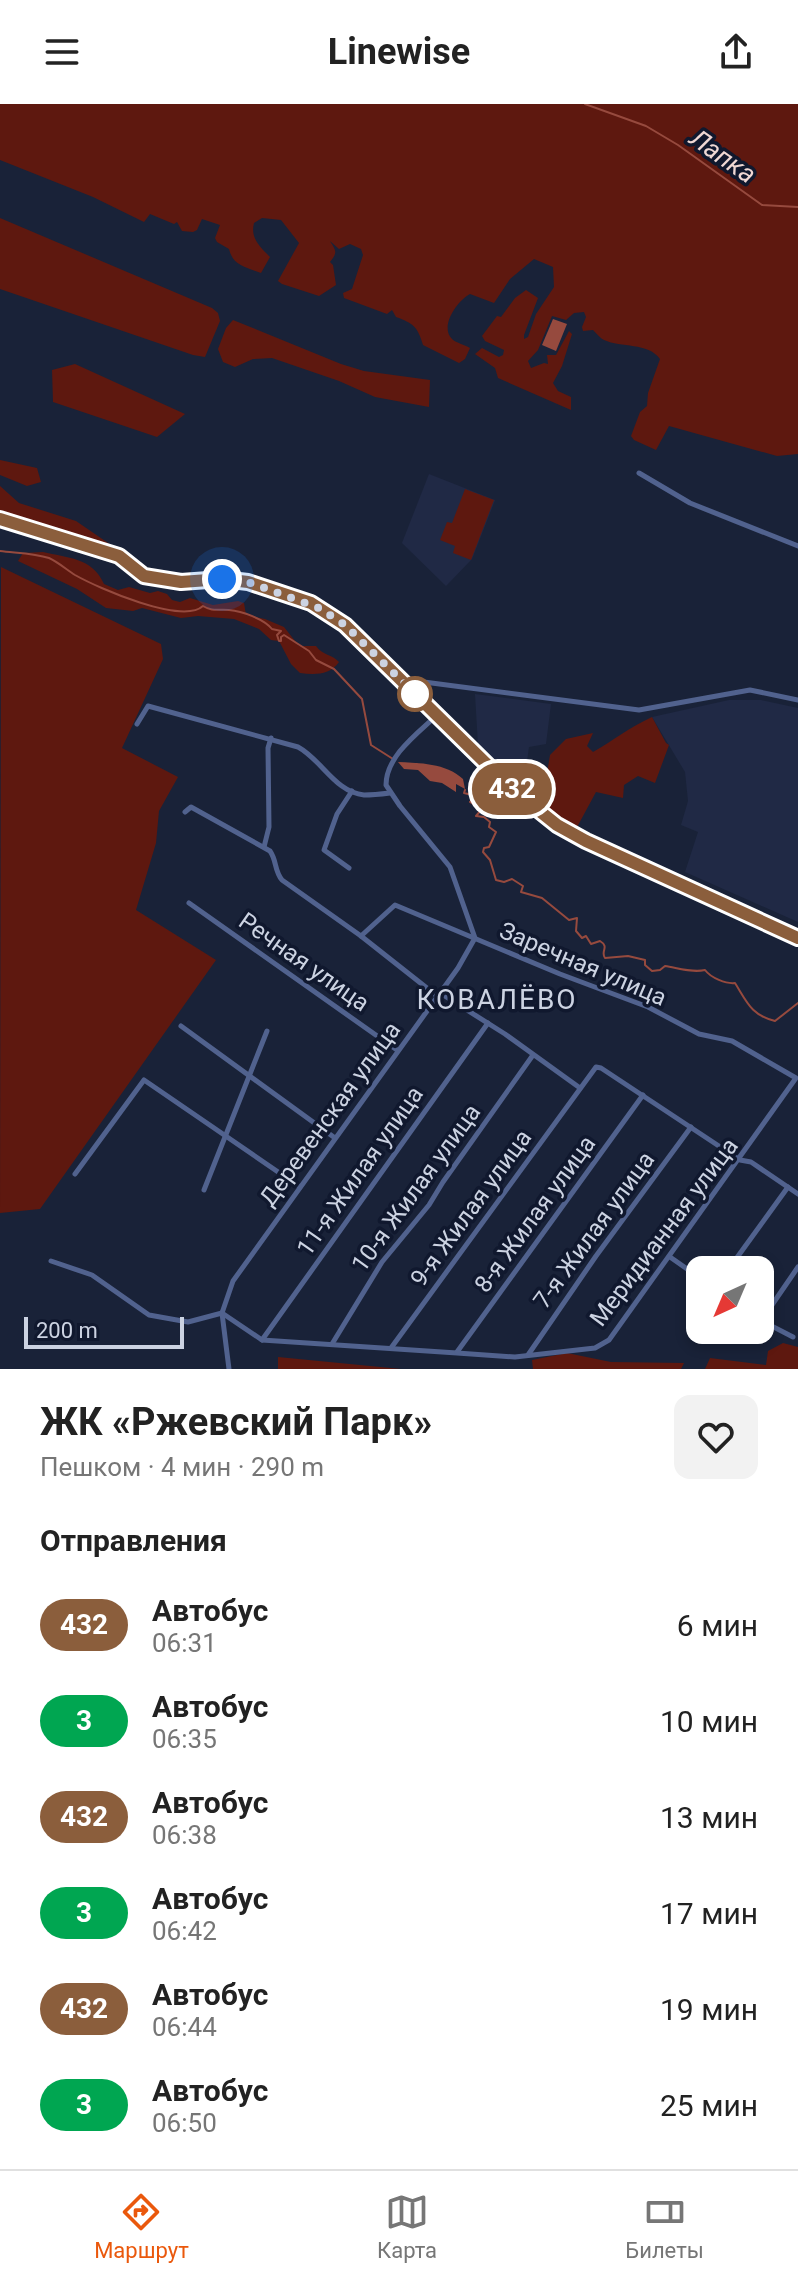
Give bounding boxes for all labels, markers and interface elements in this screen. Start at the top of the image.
icon: menu [40,30,84,74]
icon: share [714,30,758,74]
text: Linewise [328,31,470,73]
water label: Лапка [683,122,762,189]
your location [202,559,242,599]
unlabelled marker [398,677,432,711]
line badge: 432 [466,763,558,815]
text: 432 [488,772,536,805]
street label: Речная улица [233,907,375,1017]
street label: Заречная улица [495,916,671,1012]
district label: КОВАЛЁВО [416,983,578,1016]
street label: Деревенская улица [254,1016,406,1212]
street label: 11-я Жилая улица [291,1081,429,1261]
street label: 10-я Жилая улица [346,1099,486,1277]
street label: 9-я Жилая улица [405,1124,537,1292]
street label: 8-я Жилая улица [469,1130,601,1298]
street label: Меридианная улица [584,1132,744,1332]
street label: 7-я Жилая улица [528,1146,660,1314]
north arrow [686,1256,774,1344]
map controls [686,1256,774,1344]
scale bar [24,1313,184,1349]
text: 200 m [36,1318,98,1343]
button: heart [674,1395,758,1479]
text: ЖК «Ржевский Парк» [40,1400,432,1444]
text: Пешком · 4 мин · 290 m [40,1452,324,1482]
text: Отправления [40,1523,227,1558]
text: Автобус [152,1593,268,1628]
text: 432 [60,1608,108,1641]
text: 6 мин [677,1608,758,1643]
text: 06:31 [152,1628,217,1658]
text: Автобус [152,1689,268,1724]
text: 3 [76,1704,92,1737]
text: 10 мин [660,1704,758,1739]
text: 06:35 [152,1724,217,1754]
text: Автобус [152,1785,268,1820]
text: 432 [60,1800,108,1833]
text: 13 мин [660,1800,758,1835]
text: 06:38 [152,1820,217,1850]
text: Автобус [152,1881,268,1916]
text: 3 [76,1896,92,1929]
text: 17 мин [660,1896,758,1931]
text: 06:42 [152,1916,217,1946]
text: Автобус [152,1977,268,2012]
text: 432 [60,1992,108,2025]
text: 19 мин [660,1992,758,2027]
text: 06:44 [152,2012,217,2042]
text: Автобус [152,2073,268,2108]
text: 3 [76,2088,92,2121]
text: 25 мин [660,2088,758,2123]
text: 06:50 [152,2108,217,2138]
tab: Маршрут [94,2190,189,2263]
tab: Карта [377,2190,437,2263]
tab: Билеты [625,2190,704,2263]

